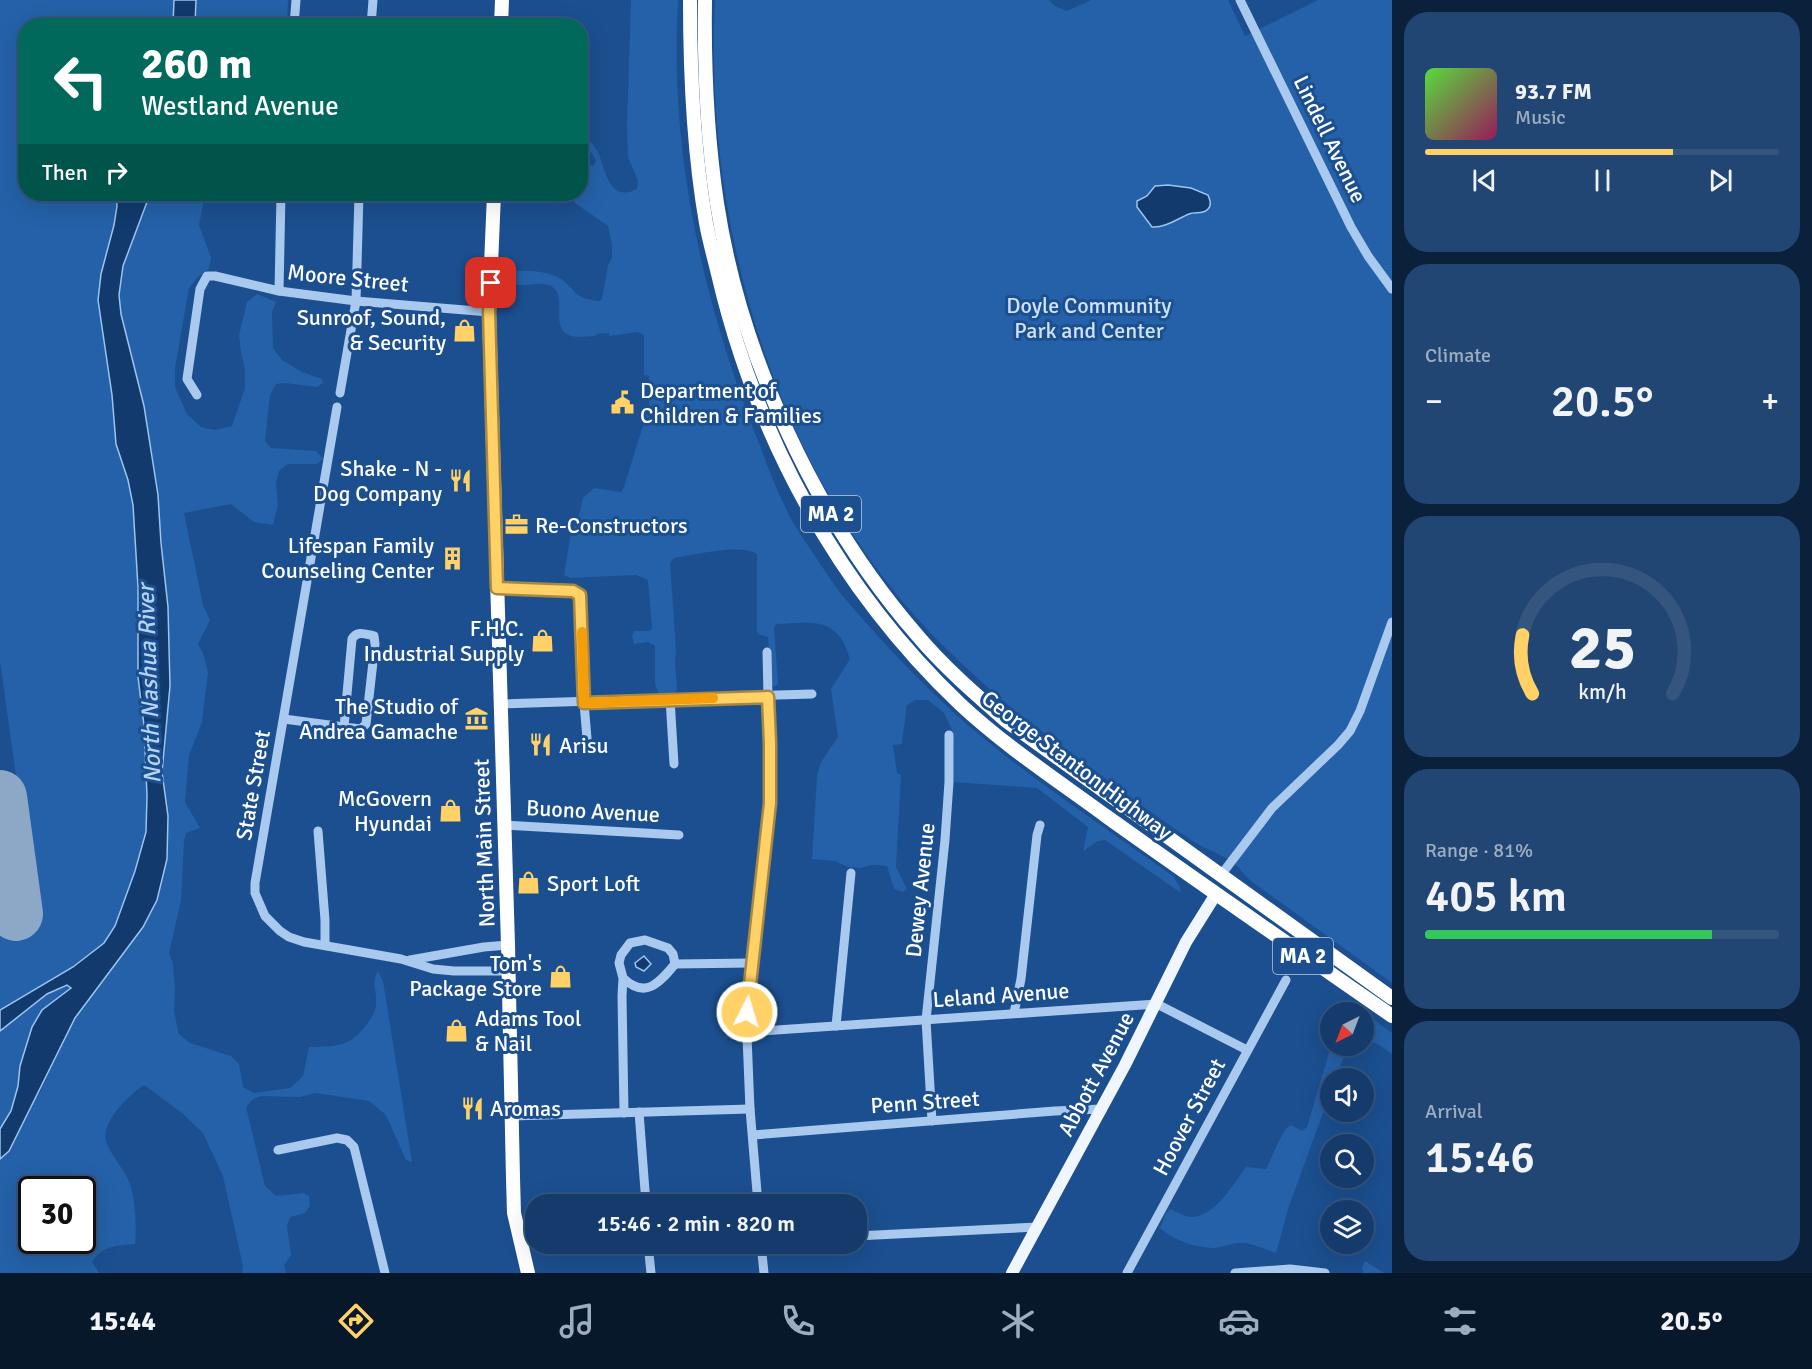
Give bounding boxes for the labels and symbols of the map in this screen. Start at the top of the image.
street label: Lindell Avenue [1288,71,1372,207]
pin [465,257,516,308]
street label: Moore Street [286,258,410,298]
park label: Doyle Community Park and Center [1006,292,1172,344]
place label: Sunroof, Sound, & Security [297,304,447,356]
shop icon: Sunroof, Sound, & Security [451,317,477,343]
place label: Department of Children & Families [640,377,822,429]
public building icon: Department of Children & Families [609,390,635,416]
place label: Shake - N - Dog Company [313,455,443,507]
restaurant icon: Shake - N - Dog Company [447,468,473,494]
road number: MA 2 [801,496,861,532]
office icon: Re-Constructors [504,512,530,538]
place label: Re-Constructors [535,512,688,539]
place label: Lifespan Family Counseling Center [261,532,435,584]
building icon: Lifespan Family Counseling Center [439,545,465,571]
water label: North Nashua River [130,581,167,784]
place label: F.H.C. Industrial Supply [364,615,525,667]
shop icon: F.H.C. Industrial Supply [529,628,555,654]
street label: George Stanton Highway [976,684,1178,846]
place label: The Studio of Andrea Gamache [299,693,460,745]
museum icon: The Studio of Andrea Gamache [463,706,489,732]
street label: State Street [230,727,276,842]
restaurant icon: Arisu [528,732,554,758]
place label: Arisu [559,732,609,759]
street label: North Main Street [468,758,500,928]
place label: McGovern Hyundai [338,785,432,837]
street label: Buono Avenue [525,794,661,828]
shop icon: McGovern Hyundai [437,798,463,824]
street label: Dewey Avenue [900,821,940,959]
shop icon: Sport Loft [516,870,542,896]
place label: Sport Loft [547,870,640,897]
road number: MA 2 [1273,938,1333,974]
place label: Tom's Package Store [409,950,542,1002]
shop icon: Tom's Package Store [547,963,573,989]
street label: Leland Avenue [932,977,1070,1013]
position arrow [715,980,779,1044]
north arrow [1320,1002,1374,1056]
place label: Adams Tool & Nail [475,1005,581,1057]
street label: Abbott Avenue [1052,1007,1140,1141]
shop icon: Adams Tool & Nail [444,1018,470,1044]
street label: Hoover Street [1147,1054,1231,1180]
street label: Penn Street [870,1085,981,1119]
restaurant icon: Aromas [459,1095,485,1121]
place label: Aromas [490,1095,561,1122]
speed limit sign: 30 [18,1176,96,1254]

